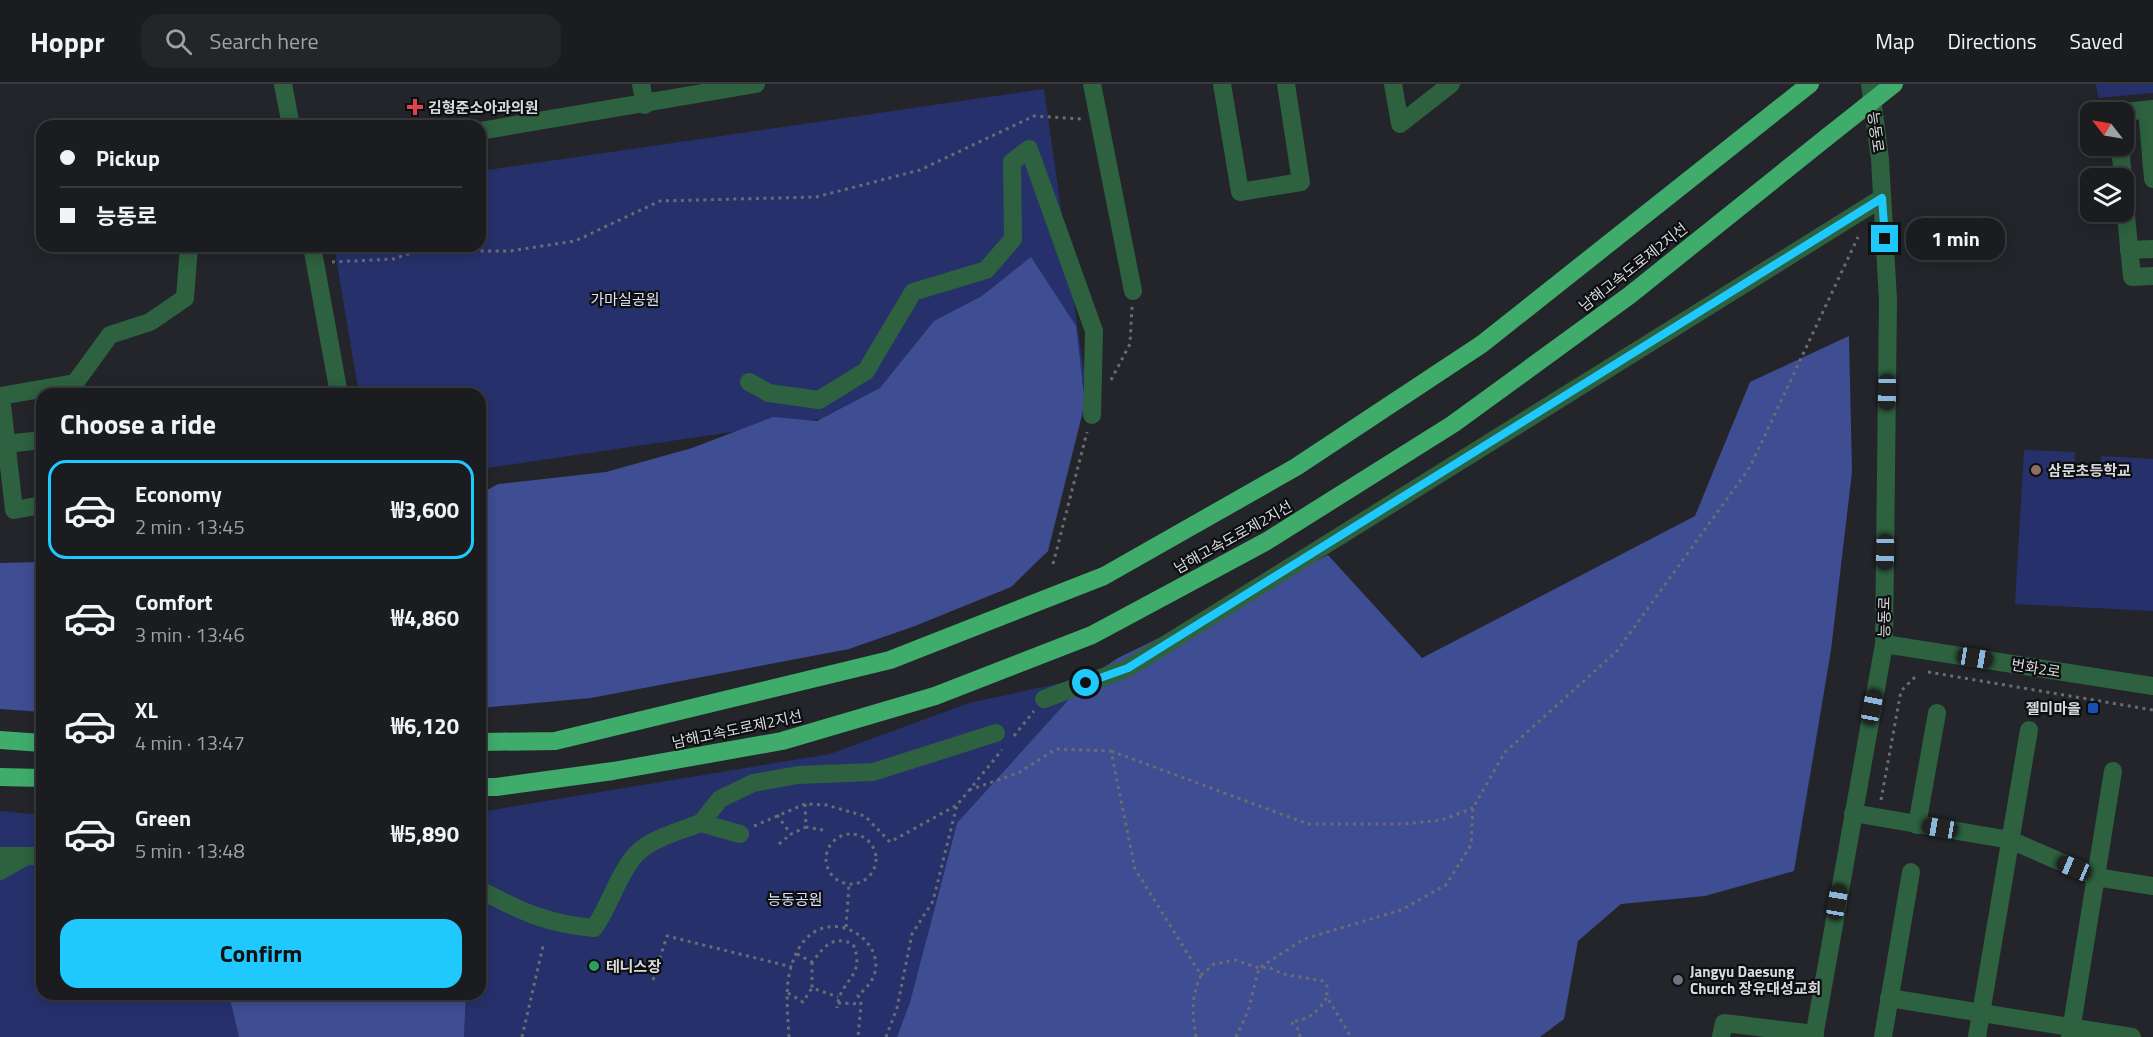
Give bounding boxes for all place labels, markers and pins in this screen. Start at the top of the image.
place label: 김형준소아과의원 [428,96,538,119]
marker: 김형준소아과의원 [406,98,424,116]
place label: 삼문초등학교 [2048,459,2131,482]
marker: 삼문초등학교 [2029,463,2043,477]
place label: 젤미마을 [2026,697,2081,720]
marker: 젤미마을 [2086,701,2100,715]
place label: 테니스장 [606,955,661,978]
marker: 테니스장 [587,959,601,973]
place label: Jangyu Daesung Church 장유대성교회 [1690,960,1821,1000]
marker: Jangyu Daesung Church 장유대성교회 [1671,973,1685,987]

